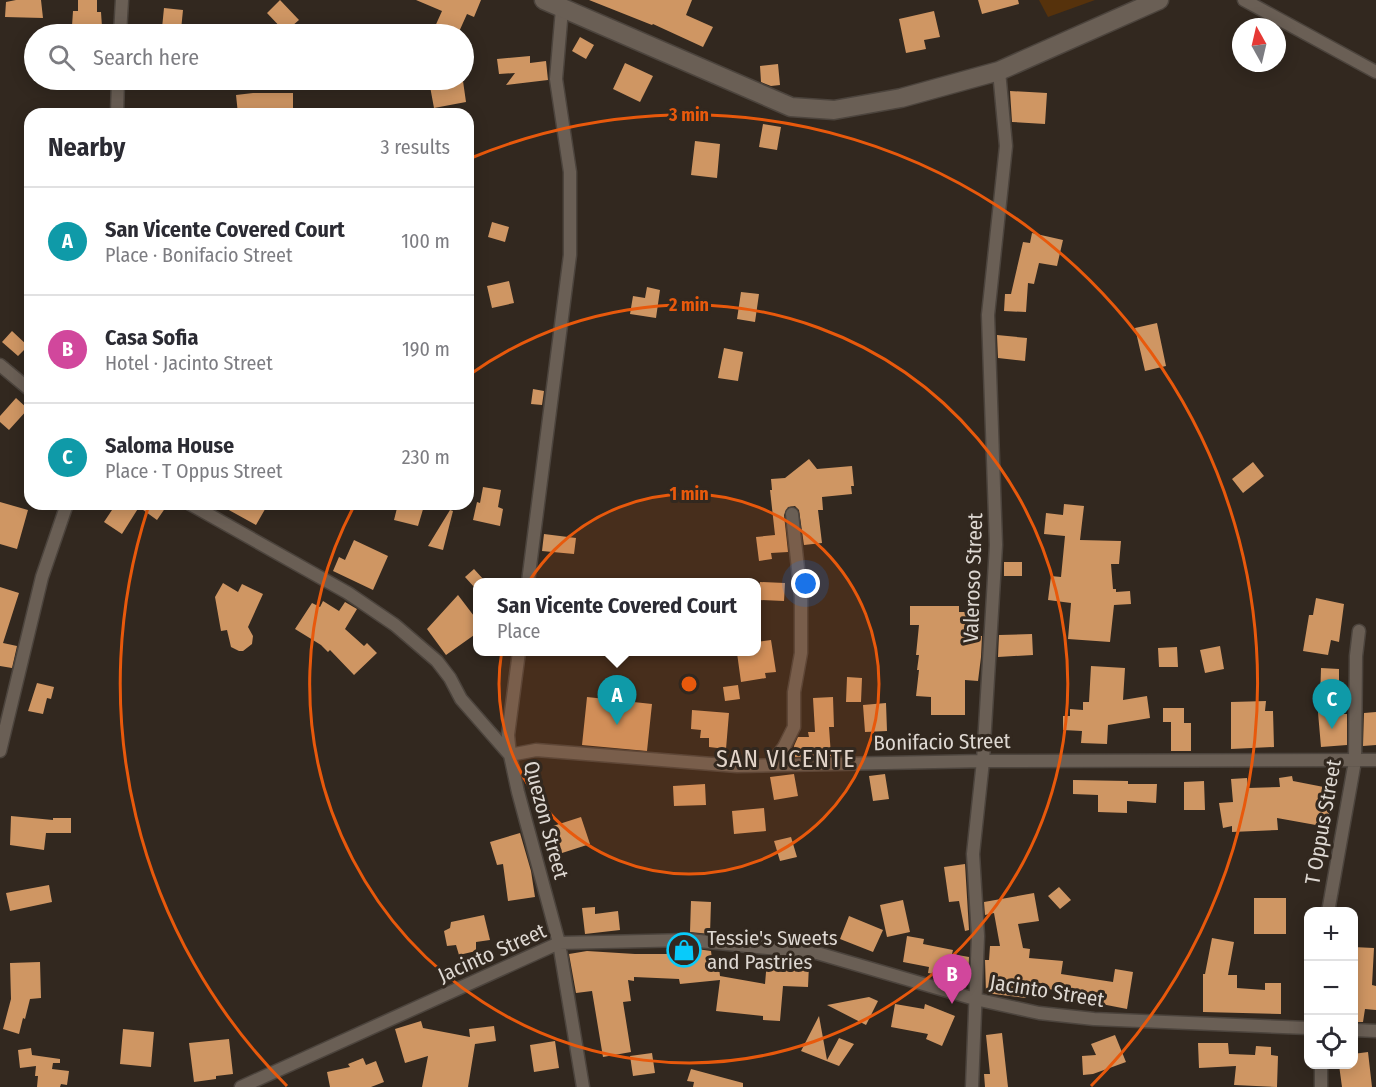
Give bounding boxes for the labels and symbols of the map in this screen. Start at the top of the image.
north arrow [1232,18,1286,72]
text: 3 min [668,104,709,126]
text: 2 min [668,294,709,316]
text: 1 min [669,483,709,505]
street label: Valeroso Street [958,512,988,643]
your location [791,569,820,598]
centre of rings [679,674,699,694]
pin: A [598,676,636,725]
pin: C [1312,680,1352,729]
street label: Bonifacio Street [873,728,1011,756]
district label: SAN VICENTE [716,745,856,773]
street label: T Oppus Street [1299,757,1347,887]
street label: Quezon Street [518,758,574,882]
street label: Jacinto Street [434,918,550,988]
place label: Tessie's Sweets and Pastries [707,925,838,975]
shop icon: Tessie's Sweets and Pastries [666,932,702,968]
pin: B [932,954,972,1004]
street label: Jacinto Street [988,969,1106,1013]

